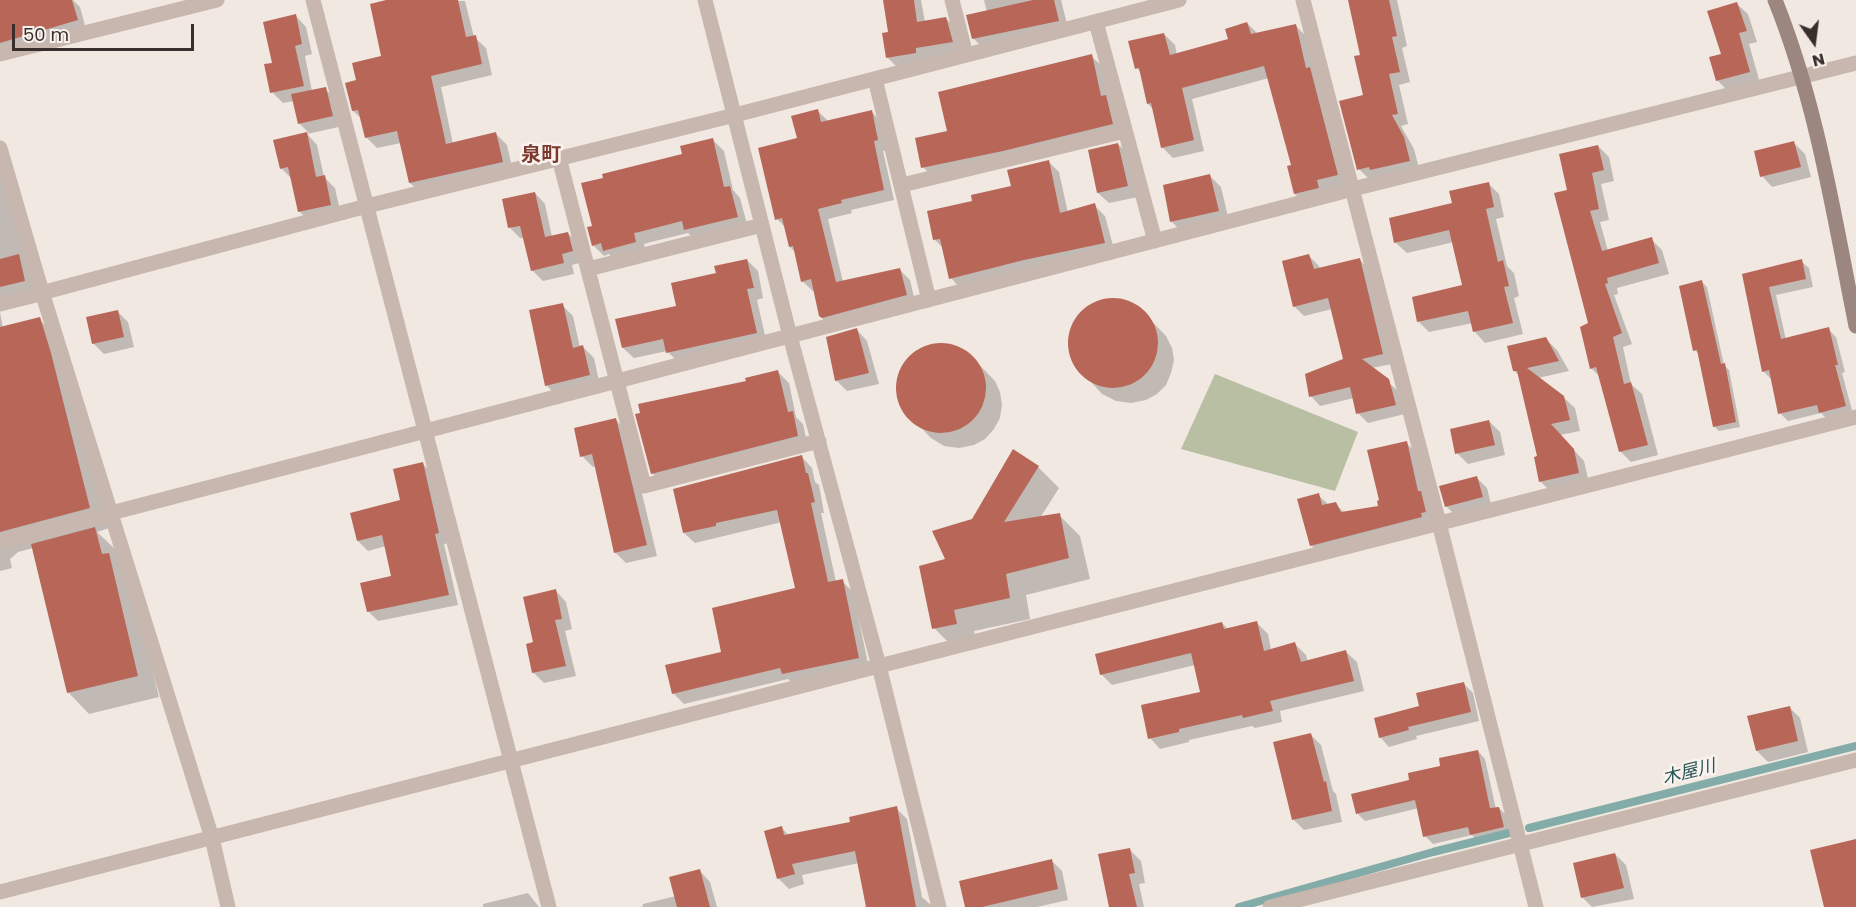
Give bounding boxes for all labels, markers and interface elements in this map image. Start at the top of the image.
scale bar [15,12,196,50]
north arrow [1784,12,1844,72]
text: 50 m [23,22,69,47]
text: N [1810,47,1827,73]
district label: 泉町 [521,144,561,168]
water label: 木屋川 [1660,756,1718,790]

